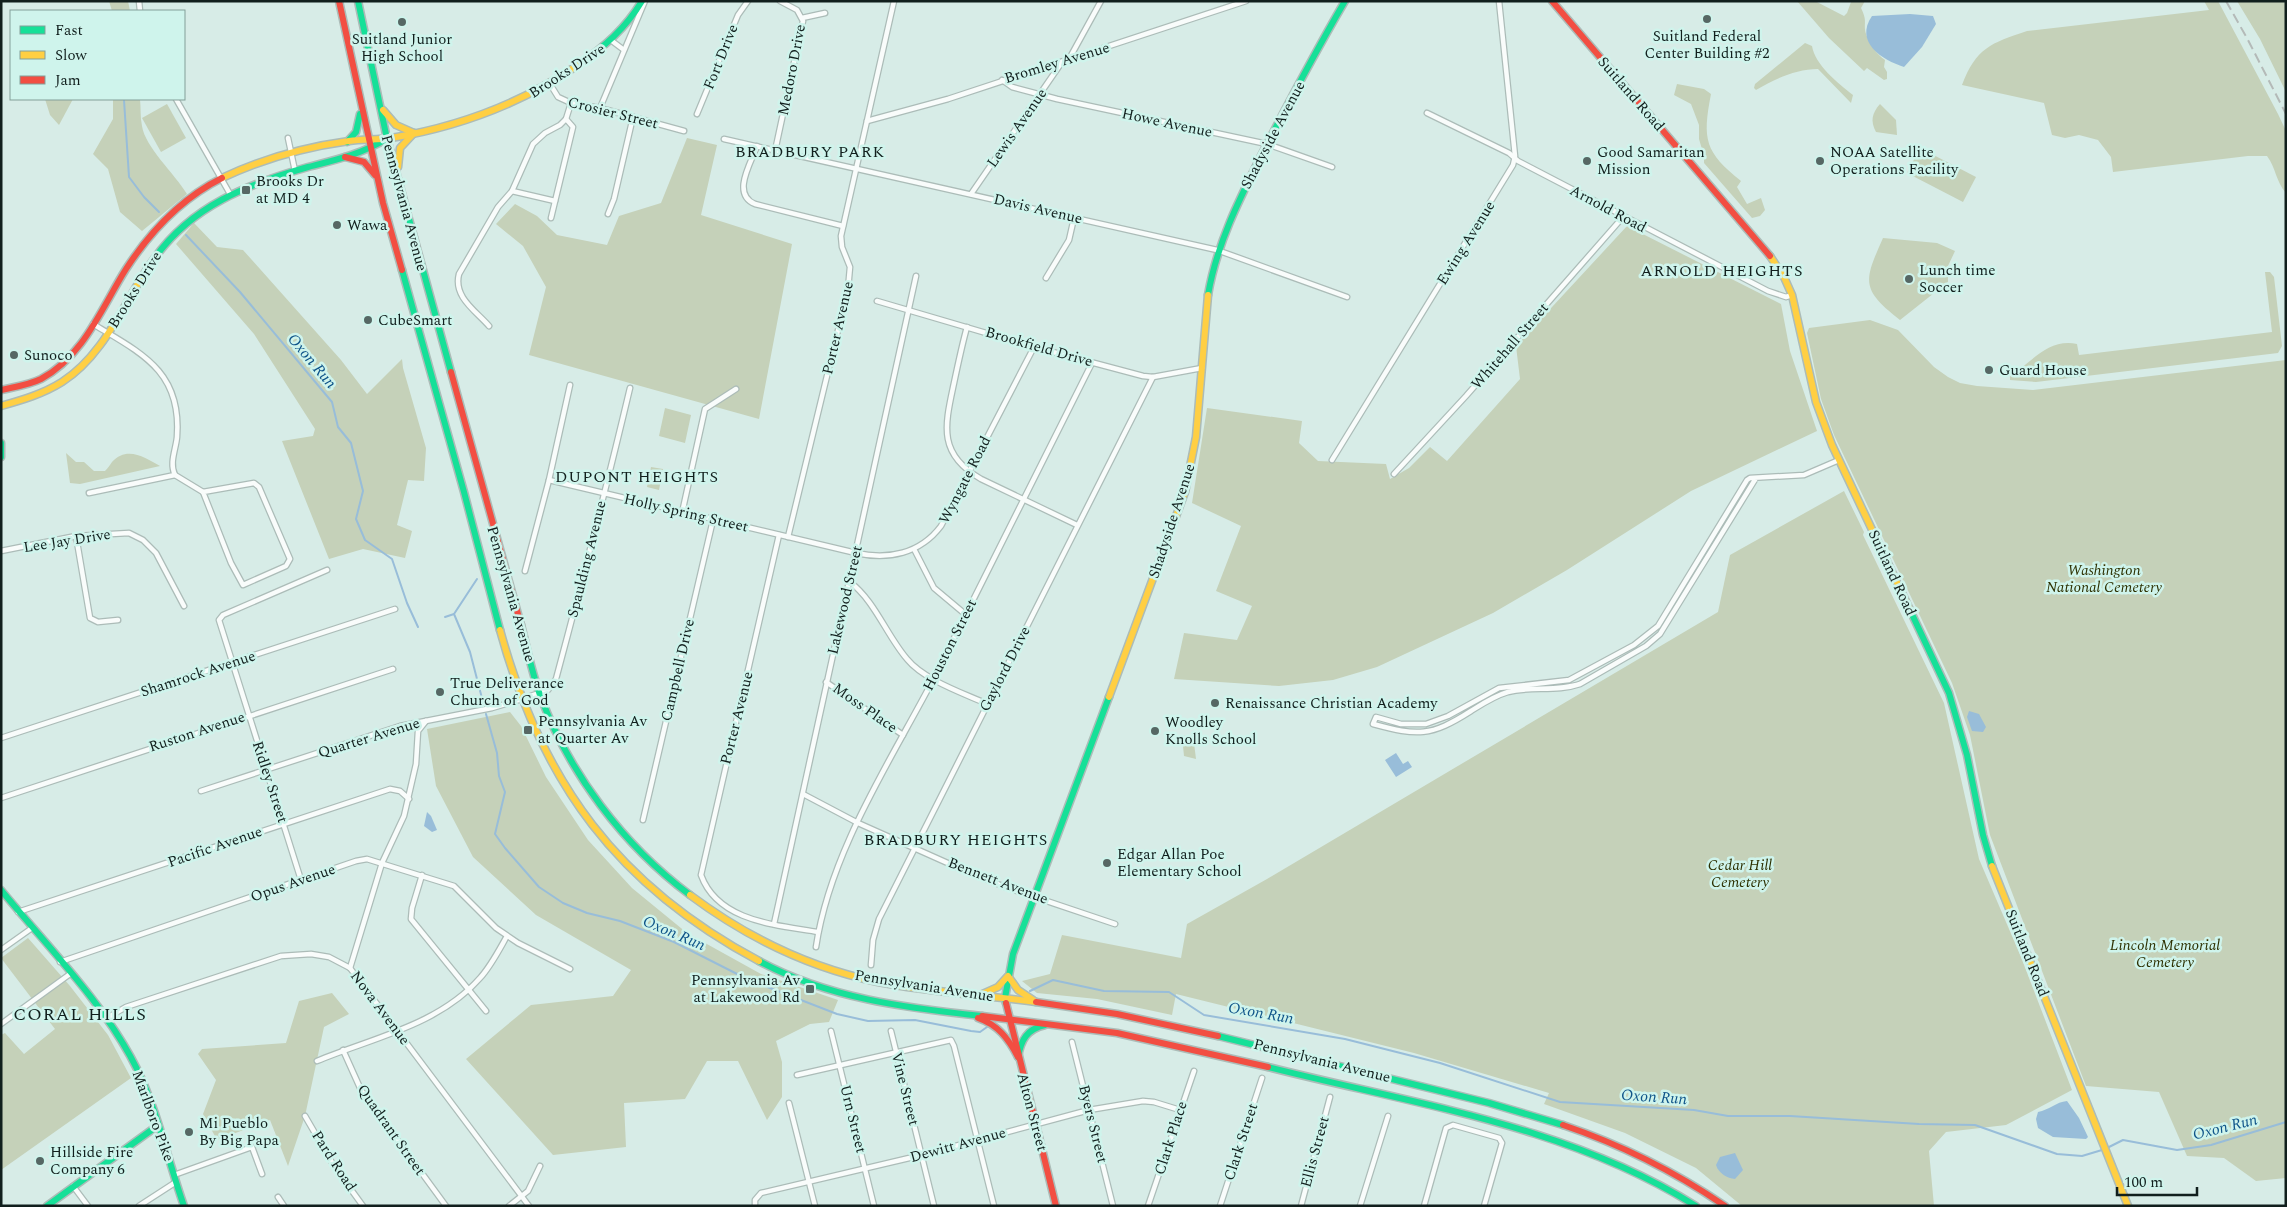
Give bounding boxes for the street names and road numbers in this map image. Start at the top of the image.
street label: Fort Drive [697,21,745,93]
street label: Medoro Drive [772,22,812,118]
street label: Bromley Avenue [1002,36,1112,90]
street label: Brooks Drive [524,38,610,104]
street label: Suitland Road [1592,51,1670,137]
street label: Shadyside Avenue [1235,77,1311,193]
street label: Lewis Avenue [981,84,1053,172]
street label: Crosier Street [565,91,661,135]
street label: Howe Avenue [1120,102,1214,144]
street label: Pennsylvania Avenue [375,132,433,274]
street label: Arnold Road [1565,179,1651,239]
street label: Davis Avenue [991,188,1085,230]
street label: Ewing Avenue [1431,196,1501,290]
street label: Brooks Drive [102,247,168,333]
street label: Porter Avenue [816,279,860,377]
street label: Whitehall Street [1466,298,1554,394]
street label: Brookfield Drive [983,321,1095,373]
street label: Wyngate Road [933,432,997,528]
street label: Shadyside Avenue [1143,461,1201,581]
street label: Holly Spring Street [621,487,751,539]
street label: Spaulding Avenue [561,498,613,620]
street label: Lee Jay Drive [22,523,112,559]
street label: Pennsylvania Avenue [481,523,541,665]
street label: Suitland Road [1862,526,1922,620]
street label: Lakewood Street [821,543,869,657]
street label: Houston Street [917,595,983,695]
street label: Campbell Drive [655,616,701,724]
street label: Gaylord Drive [974,622,1036,716]
street label: Shamrock Avenue [137,645,259,703]
street label: Porter Avenue [714,669,760,767]
street label: Moss Place [828,677,902,739]
street label: Ruston Avenue [146,706,248,758]
street label: Quarter Avenue [315,712,423,764]
street label: Ridley Street [246,738,294,826]
street label: Pacific Avenue [165,820,265,874]
street label: Bennett Avenue [944,851,1052,911]
street label: Opus Avenue [247,858,339,908]
street label: Suitland Road [1999,906,2055,1000]
street label: Pennsylvania Avenue [853,964,995,1008]
street label: Nova Avenue [344,966,416,1050]
street label: Pennsylvania Avenue [1251,1033,1393,1089]
street label: Vine Street [885,1050,925,1128]
street label: Marlboro Pike [126,1067,180,1165]
street label: Alton Street [1010,1070,1054,1154]
street label: Quadrant Street [351,1080,431,1180]
street label: Urn Street [833,1082,873,1156]
street label: Byers Street [1072,1082,1114,1166]
street label: Clark Place [1148,1098,1194,1178]
street label: Clark Street [1218,1100,1264,1184]
street label: Ellis Street [1294,1114,1336,1190]
street label: Dewitt Avenue [907,1121,1009,1169]
street label: Pard Road [306,1126,362,1196]

